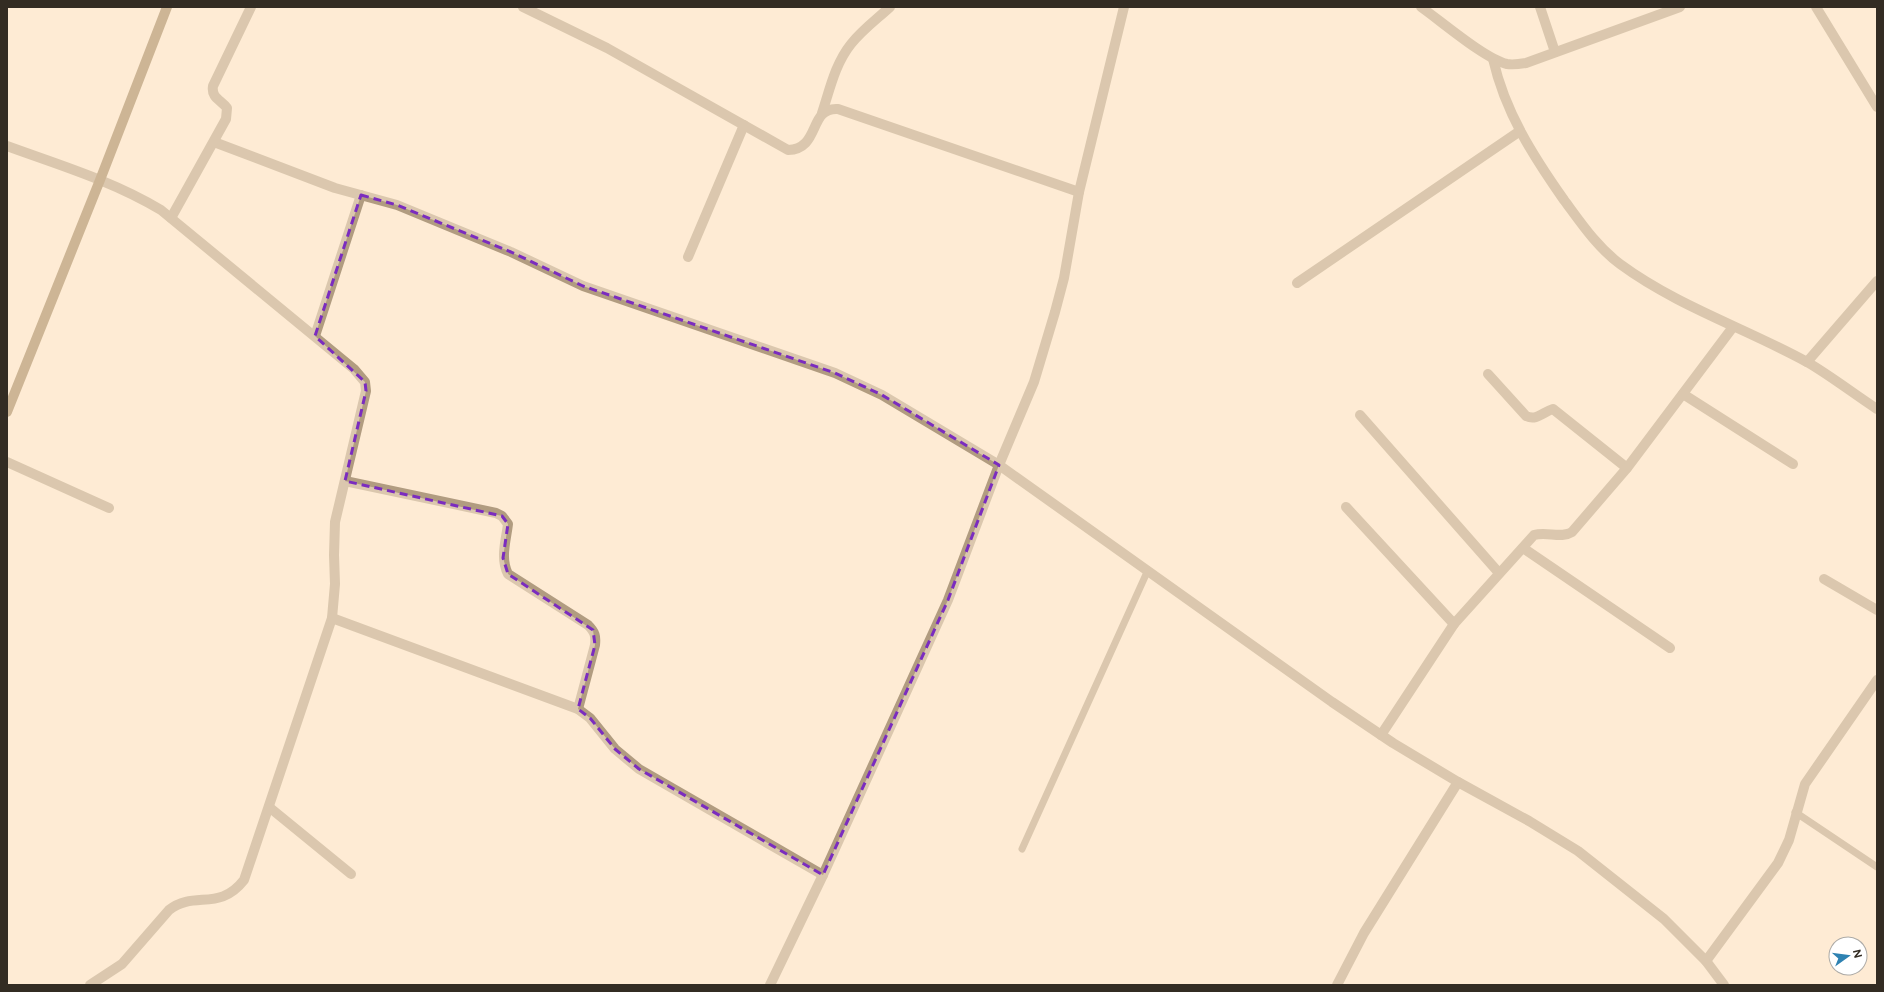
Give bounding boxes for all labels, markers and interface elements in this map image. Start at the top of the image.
north arrow [1828,936,1868,976]
text: N [1850,948,1865,959]

